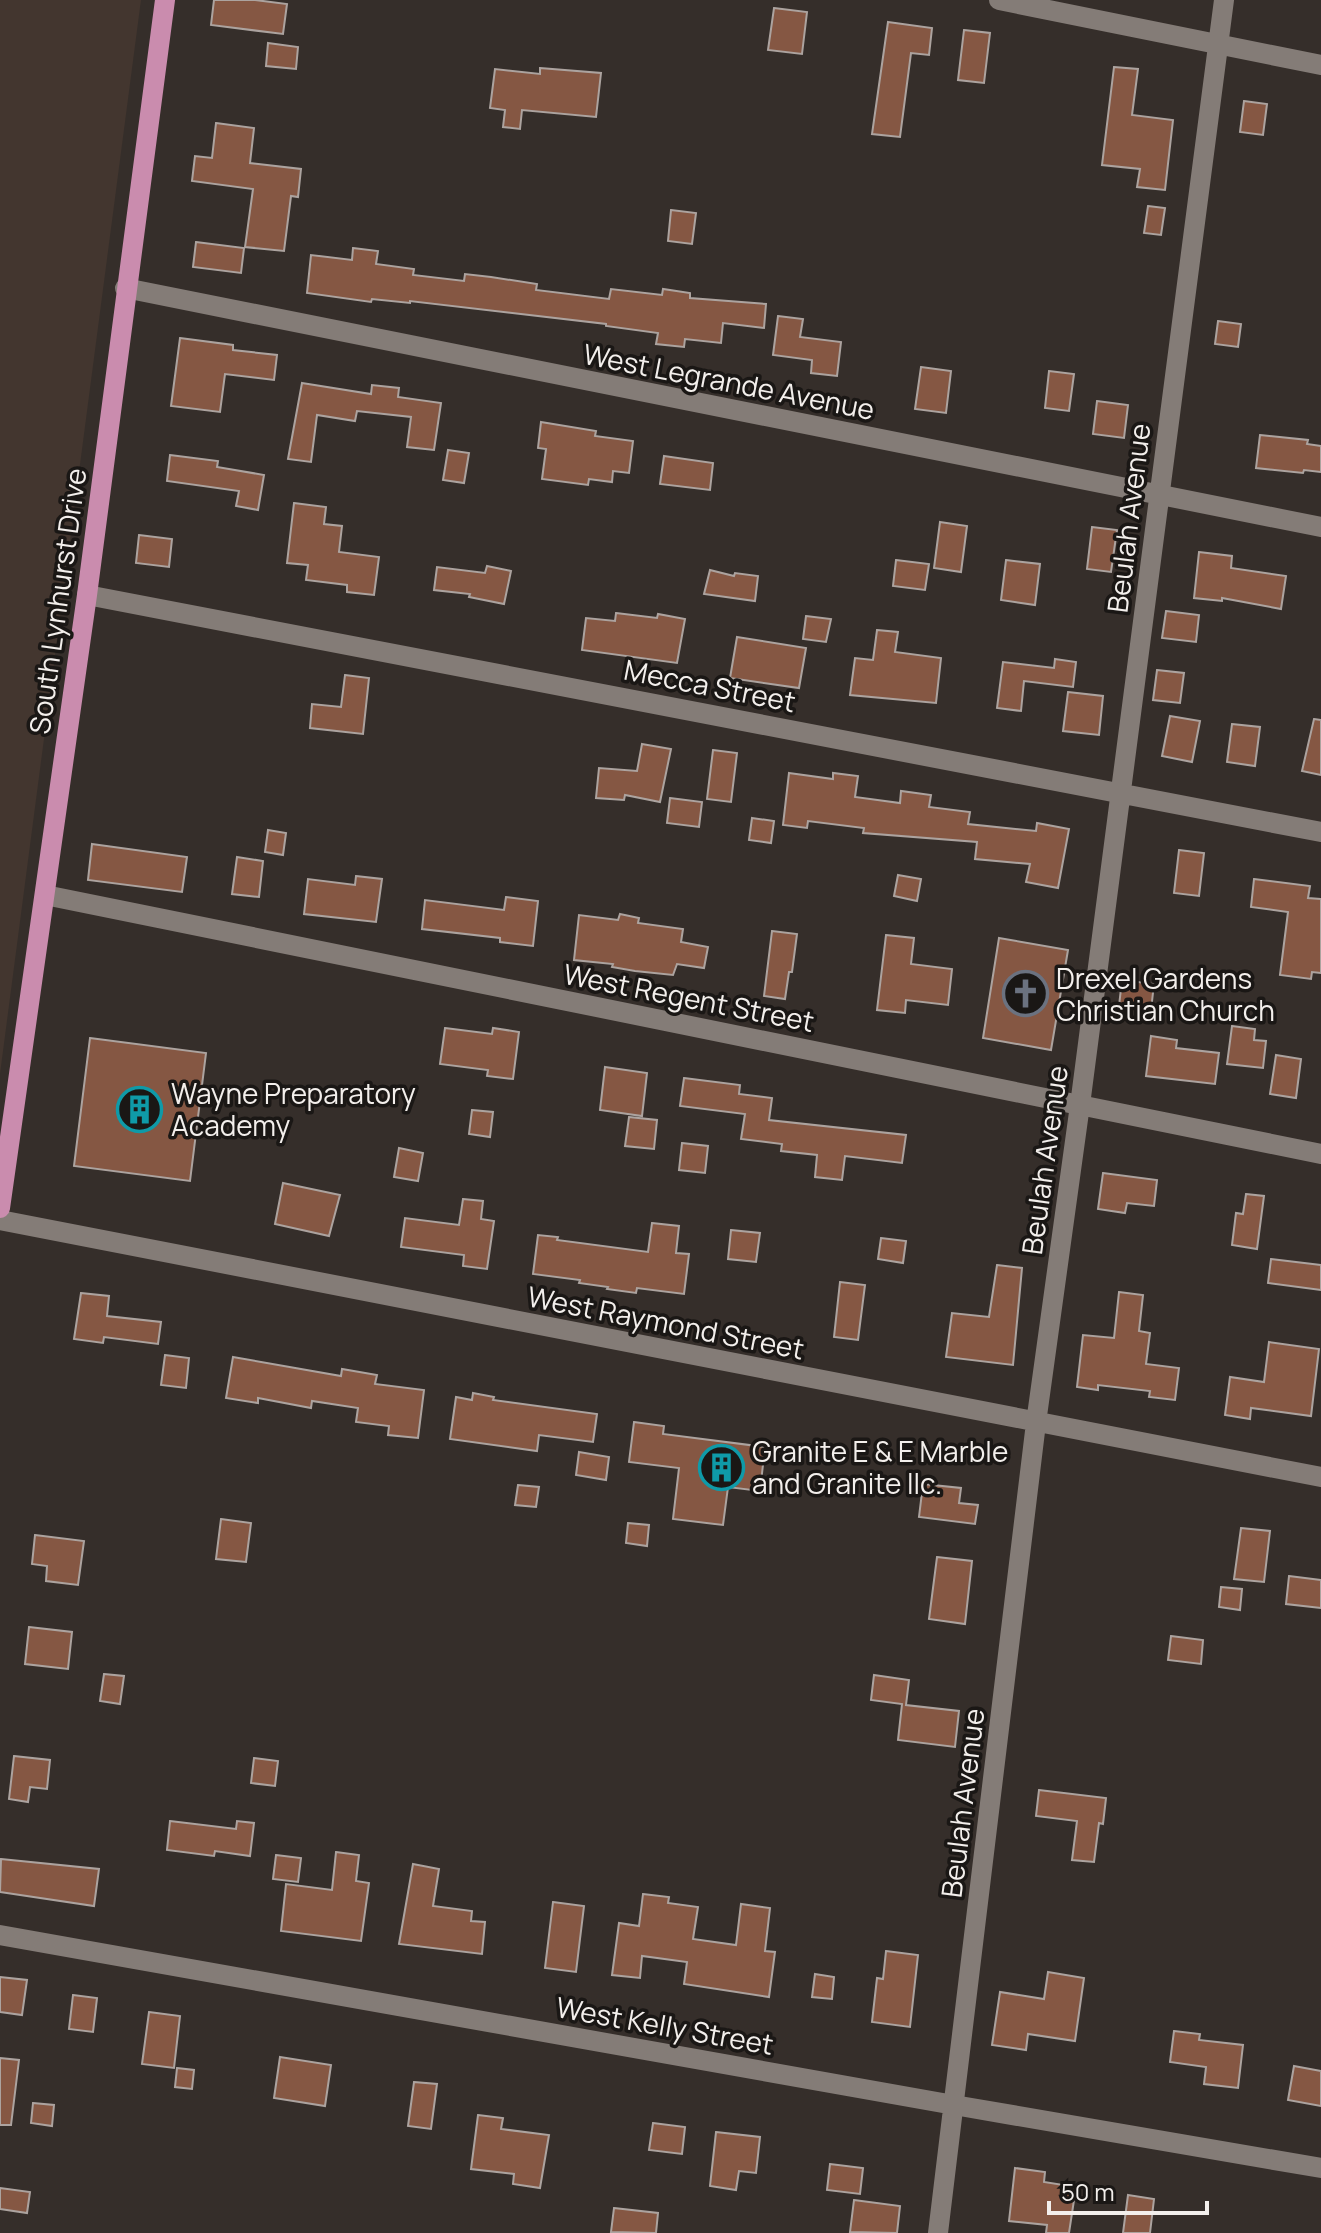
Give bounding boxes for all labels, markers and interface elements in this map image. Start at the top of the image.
street label: West Legrande Avenue [580,334,878,428]
street label: Beulah Avenue [1098,421,1158,615]
street label: South Lynhurst Drive [20,466,94,736]
street label: Mecca Street [621,650,799,720]
street label: West Regent Street [560,954,818,1040]
place label: Drexel Gardens Christian Church [1056,959,1275,1029]
church icon: Drexel Gardens Christian Church [1001,970,1049,1018]
street label: Beulah Avenue [1012,1063,1076,1257]
place label: Wayne Preparatory Academy [171,1074,416,1144]
building icon: Wayne Preparatory Academy [116,1085,164,1133]
street label: West Raymond Street [525,1277,807,1367]
place label: Granite E & E Marble and Granite llc. [752,1432,1008,1502]
building icon: Granite E & E Marble and Granite llc. [697,1443,745,1491]
street label: Beulah Avenue [932,1706,992,1900]
street label: West Kelly Street [553,1987,777,2063]
scale bar [1049,2165,1207,2215]
text: 50 m [1061,2175,1115,2208]

